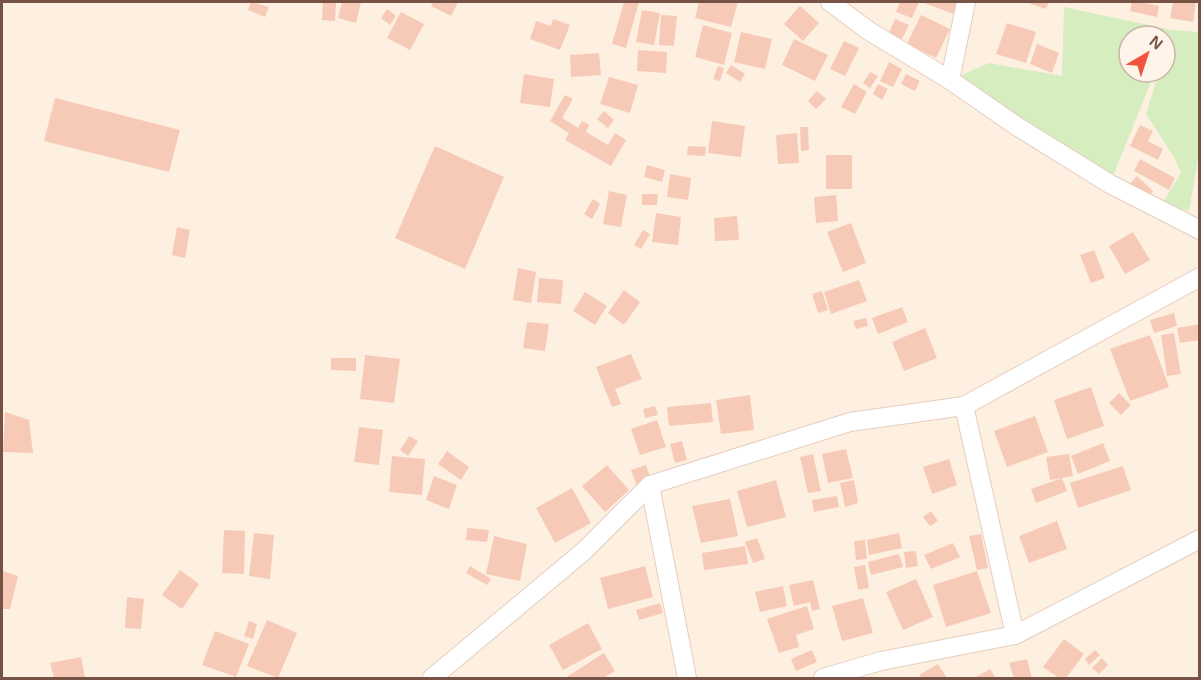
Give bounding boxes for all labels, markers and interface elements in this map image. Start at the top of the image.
north arrow [1117,24,1177,84]
text: N [1146,32,1166,53]

